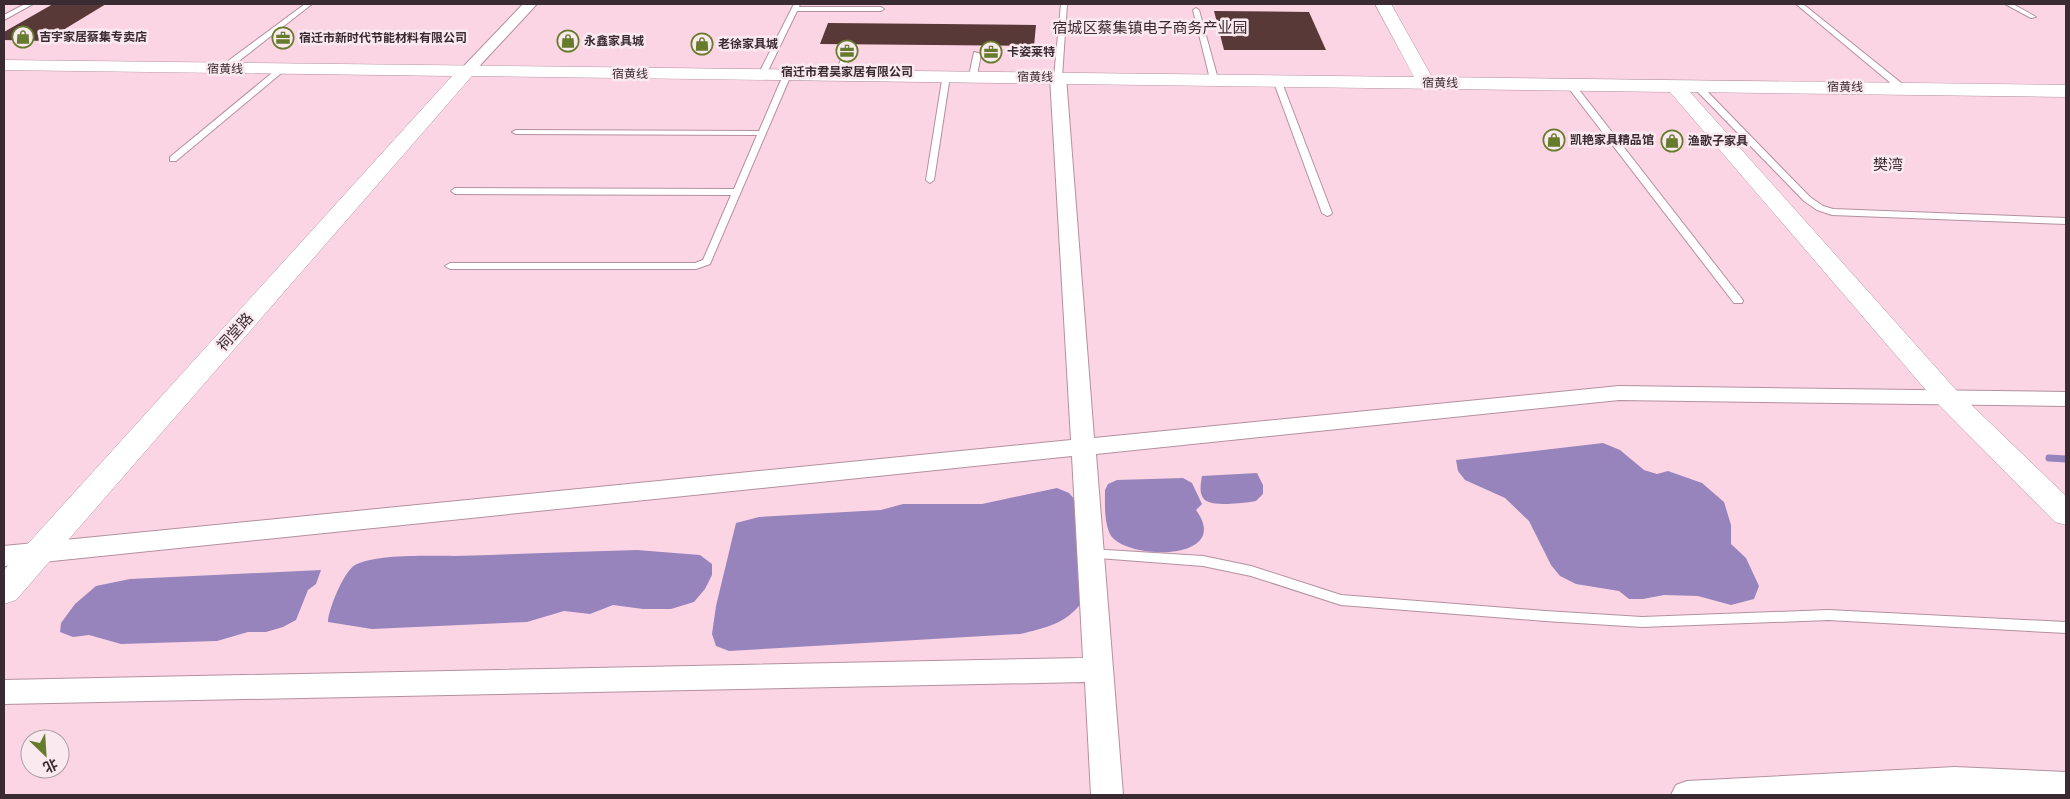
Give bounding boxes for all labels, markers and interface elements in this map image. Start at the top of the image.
district label: 宿城区蔡集镇电子商务产业园 [1052,20,1248,36]
shop icon: 吉宇家居蔡集专卖店 [11,25,35,49]
office icon: 宿迁市新时代节能材料有限公司 [271,26,295,50]
shop icon: 永鑫家具城 [556,29,580,53]
place label: 吉宇家居蔡集专卖店 [39,30,147,44]
place label: 宿迁市新时代节能材料有限公司 [299,31,467,45]
shop icon: 老徐家具城 [690,32,714,56]
place label: 永鑫家具城 [584,34,644,48]
place label: 老徐家具城 [718,37,778,51]
office icon: 宿迁市君昊家居有限公司 [835,39,859,63]
office icon: 卡姿莱特 [979,40,1003,64]
place label: 卡姿莱特 [1007,45,1055,59]
street label: 宿黄线 [207,62,243,76]
place label: 宿迁市君昊家居有限公司 [781,65,913,79]
street label: 宿黄线 [612,67,648,81]
street label: 宿黄线 [1017,70,1053,84]
street label: 宿黄线 [1422,76,1458,90]
street label: 宿黄线 [1827,80,1863,94]
shop icon: 凯艳家具精品馆 [1542,128,1566,152]
shop icon: 渔歌子家具 [1660,129,1684,153]
place label: 凯艳家具精品馆 [1570,133,1654,147]
place label: 渔歌子家具 [1688,134,1748,148]
district label: 樊湾 [1873,157,1903,173]
street label: 祠堂路 [214,310,256,354]
north arrow [20,729,70,779]
text: 北 [41,756,60,775]

